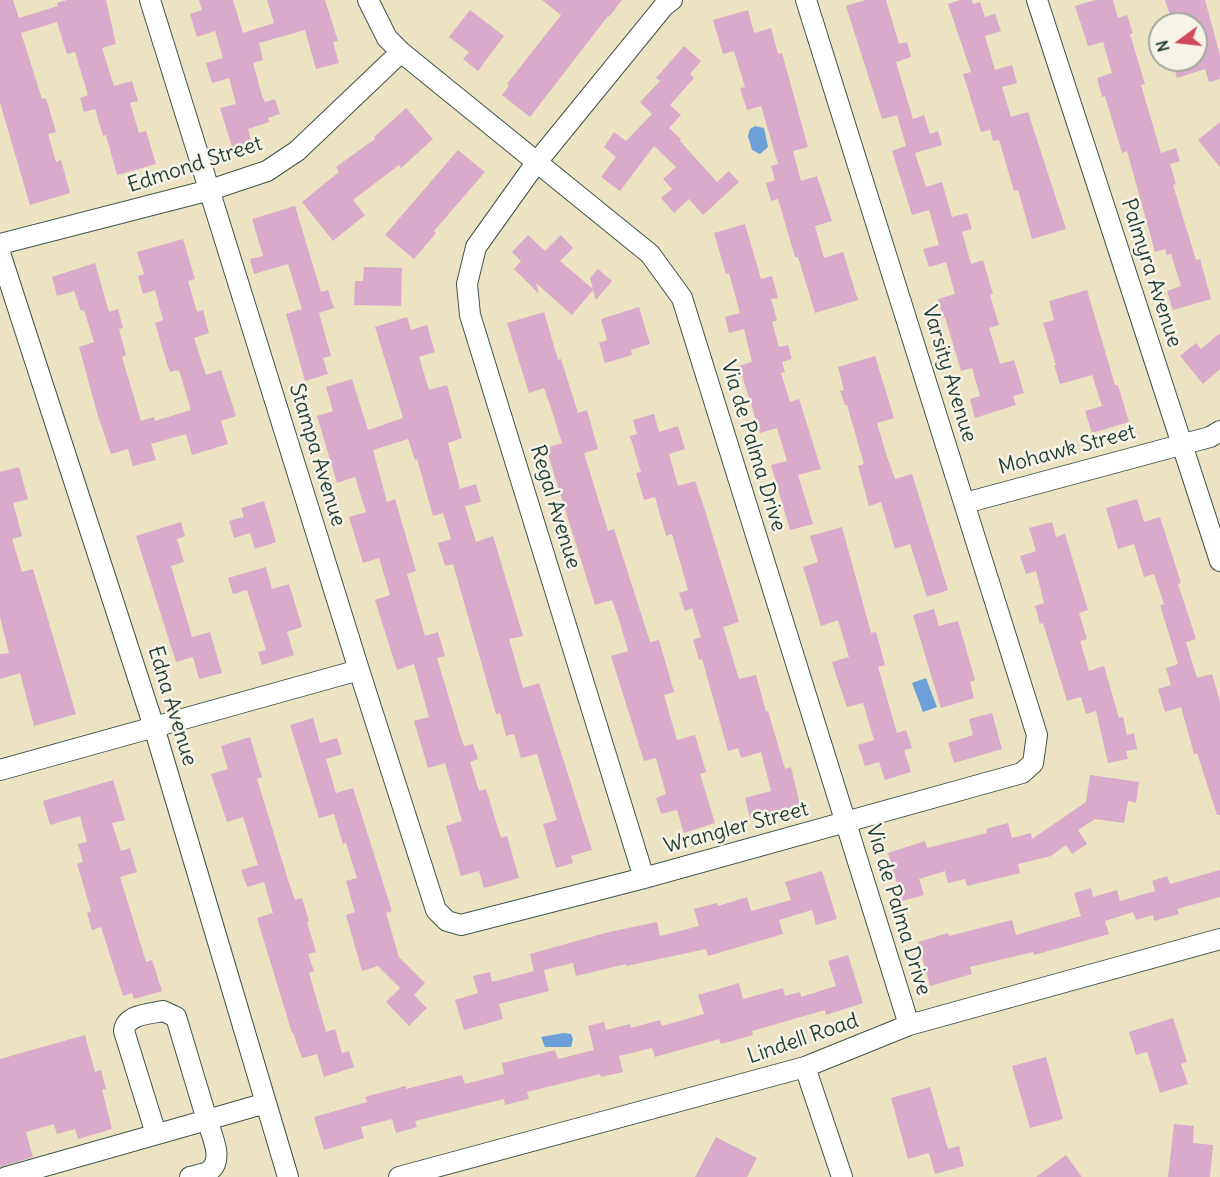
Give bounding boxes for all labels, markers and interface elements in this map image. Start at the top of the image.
north arrow [1148,12,1208,72]
text: N [1151,38,1174,54]
street label: Edmond Street [124,131,266,199]
street label: Palmyra Avenue [1115,196,1187,350]
street label: Varsity Avenue [916,303,982,445]
street label: Via de Palma Drive [715,358,791,534]
street label: Stampa Avenue [283,380,351,530]
street label: Mohawk Street [996,420,1138,480]
street label: Regal Avenue [524,442,586,572]
street label: Edna Avenue [142,643,202,769]
street label: Wrangler Street [661,797,811,859]
street label: Via de Palma Drive [860,822,936,998]
street label: Lindell Road [744,1008,862,1070]

